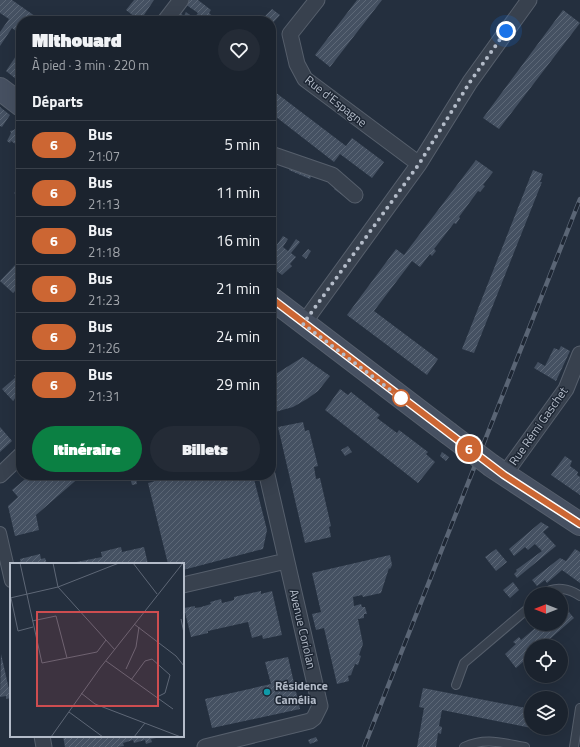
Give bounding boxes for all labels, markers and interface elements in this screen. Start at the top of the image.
your location [496,21,516,41]
text: Mithouard [32,25,122,54]
button: heart [218,29,260,71]
text: À pied · 3 min · 220 m [32,55,149,75]
street label: Rue d'Espagne [301,71,371,131]
text: Départs [32,90,83,113]
text: Bus [88,123,113,146]
text: 5 min [224,133,260,156]
text: 6 [50,134,58,155]
text: 21:07 [88,146,120,166]
text: Bus [88,171,113,194]
text: 11 min [216,181,260,204]
text: 6 [50,182,58,203]
text: 21:13 [88,194,120,214]
text: Bus [88,219,113,242]
text: 16 min [216,229,260,252]
text: 6 [50,230,58,251]
text: 21:18 [88,242,120,262]
text: Bus [88,267,113,290]
text: 21 min [216,277,260,300]
text: 6 [50,278,58,299]
text: 21:23 [88,290,120,310]
text: Bus [88,315,113,338]
text: 24 min [216,325,260,348]
text: 6 [50,326,58,347]
text: 21:26 [88,338,120,358]
text: Bus [88,363,113,386]
text: 29 min [216,373,260,396]
text: 6 [50,374,58,395]
street label: Rue Rémi Gaschet [504,382,573,469]
text: 21:31 [88,386,120,406]
unlabelled marker [392,389,410,407]
button: Itinéraire [32,426,142,472]
button: Billets [150,426,260,472]
line badge: 6 [456,436,482,462]
text: 6 [465,438,473,459]
inset map [10,563,184,737]
street label: Avenue Coriolan [285,587,321,671]
north arrow [524,587,568,631]
map controls [524,587,568,735]
button: locate [524,639,568,683]
place label: Résidence Camélia [275,676,328,709]
marker: Résidence Camélia [262,687,272,697]
button: layers [524,691,568,735]

